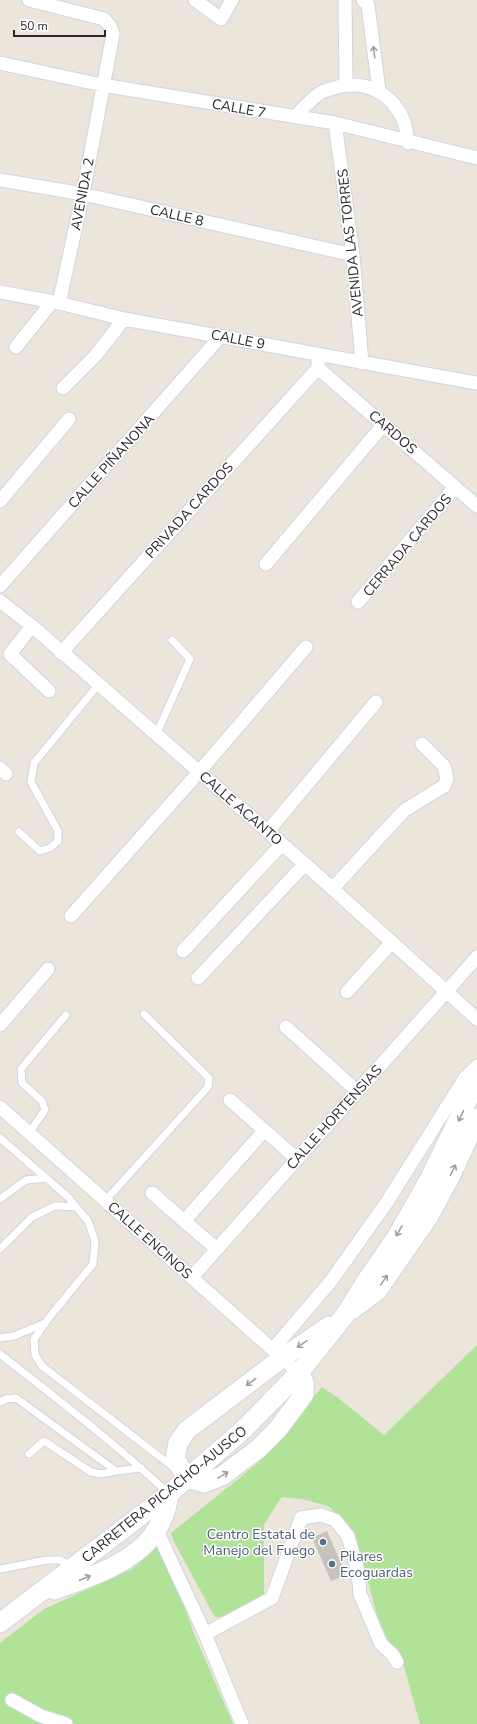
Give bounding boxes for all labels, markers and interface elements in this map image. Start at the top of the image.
scale bar [14,12,105,38]
text: 50 m [20,18,48,34]
one-way arrow [370,46,378,59]
street label: CALLE 7 [210,94,268,123]
street label: AVENIDA 2 [66,156,99,232]
street label: AVENIDA LAS TORRES [333,168,368,318]
street label: CALLE 8 [148,200,206,231]
street label: CALLE 9 [209,325,267,354]
street label: CARDOS [364,406,421,459]
street label: CALLE PIÑANONA [64,410,159,513]
street label: PRIVADA CARDOS [141,458,238,563]
street label: CERRADA CARDOS [359,490,456,601]
street label: CALLE ACANTO [195,767,286,850]
street label: CALLE HORTENSIAS [282,1061,387,1174]
one-way arrow [457,1110,464,1122]
one-way arrow [450,1164,457,1176]
street label: CALLE ENCINOS [103,1197,196,1284]
one-way arrow [395,1225,403,1237]
one-way arrow [380,1275,388,1286]
one-way arrow [297,1340,308,1348]
one-way arrow [246,1377,257,1386]
street label: CARRETERA PICACHO-AJUSCO [78,1422,251,1567]
one-way arrow [217,1470,229,1478]
place label: Centro Estatal de Manejo del Fuego [203,1525,315,1560]
marker: Centro Estatal de Manejo del Fuego [318,1537,328,1547]
place label: Pilares Ecoguardas [340,1547,413,1582]
marker: Pilares Ecoguardas [327,1559,337,1569]
one-way arrow [78,1574,90,1581]

